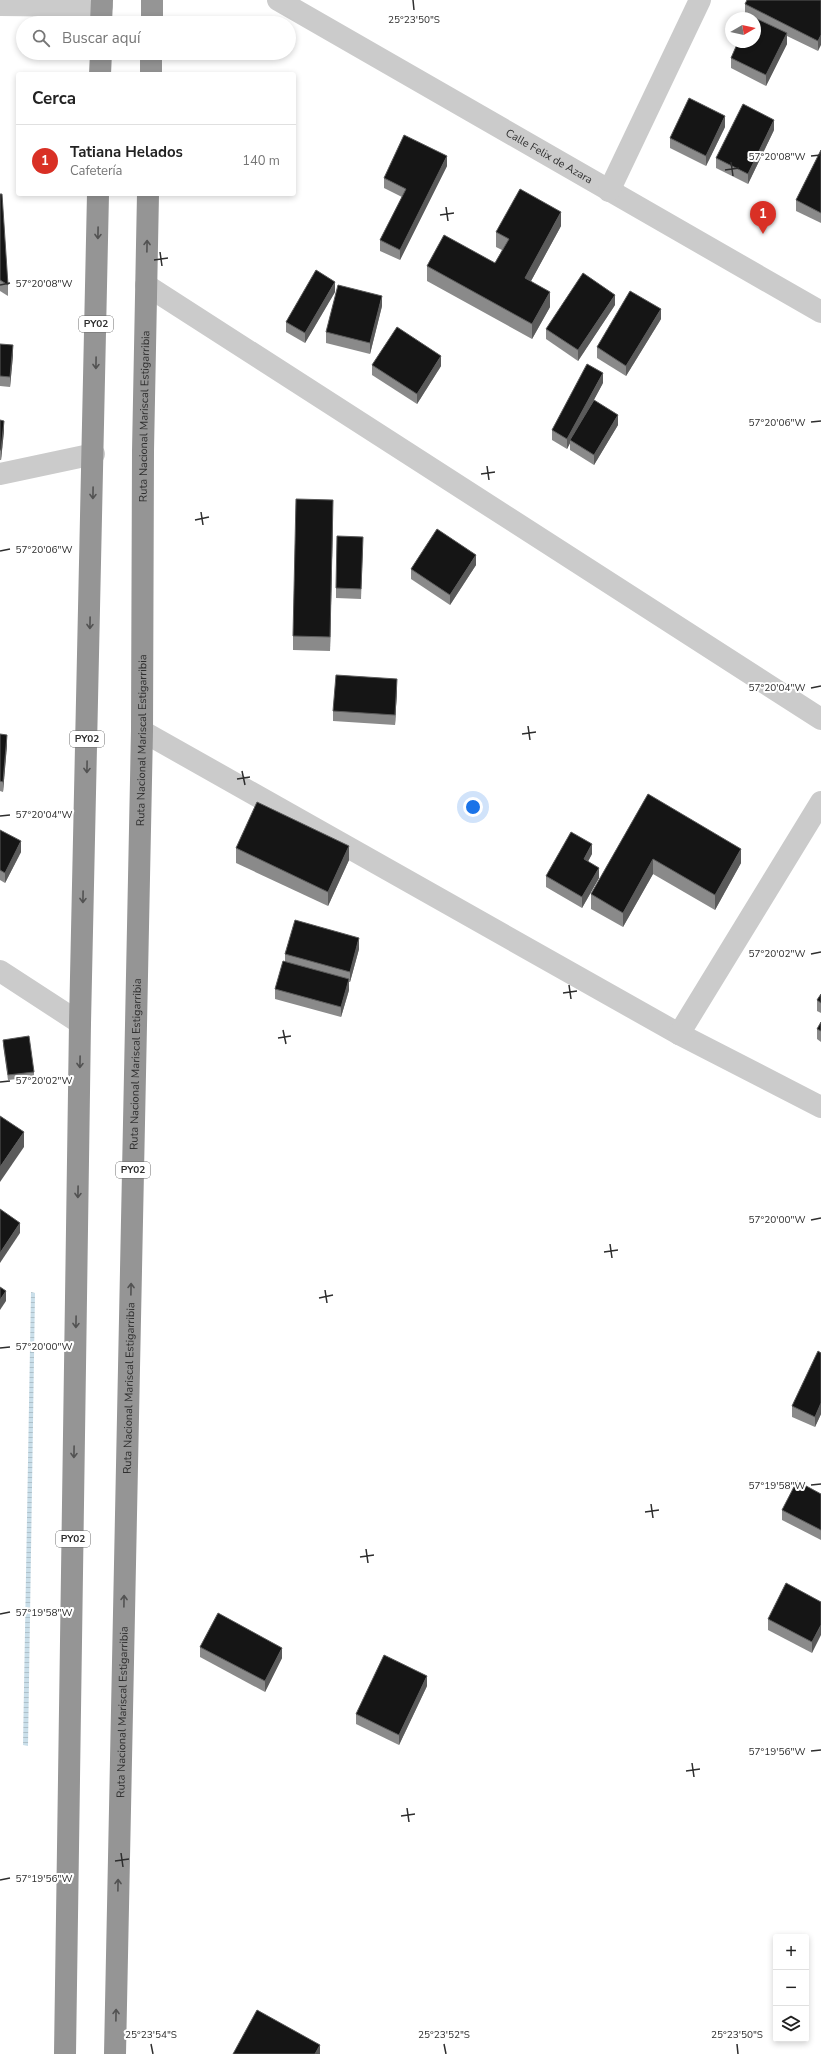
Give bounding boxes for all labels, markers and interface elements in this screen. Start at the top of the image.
north arrow [725,12,761,48]
text: 25°23'50"S [388,13,440,27]
search box [16,16,296,60]
icon: search [30,27,52,49]
text: Buscar aquí [62,28,140,48]
text: Cerca [32,87,76,110]
street label: Calle Felix de Azara [503,125,596,187]
text: Tatiana Helados [70,142,183,162]
text: 57°20'08"W [749,150,805,164]
text: 1 [41,152,49,170]
text: 140 m [242,152,280,170]
text: Cafetería [70,162,122,180]
pin: 1 [750,201,776,234]
one-way arrow [94,226,102,239]
one-way arrow [143,240,151,253]
text: 57°20'08"W [16,277,72,291]
road number: PY02 [79,316,113,332]
street label: Ruta Nacional Mariscal Estigarribia [135,330,153,502]
one-way arrow [92,356,99,369]
text: 57°20'06"W [749,416,805,430]
one-way arrow [89,486,97,499]
text: 57°20'06"W [16,543,72,557]
one-way arrow [86,616,94,629]
street label: Ruta Nacional Mariscal Estigarribia [133,654,150,826]
text: 57°20'04"W [749,681,805,695]
road number: PY02 [70,731,104,747]
one-way arrow [83,760,90,773]
your location [463,797,483,817]
text: 57°20'04"W [16,808,72,822]
one-way arrow [80,890,87,903]
text: 57°20'02"W [749,947,805,961]
street label: Ruta Nacional Mariscal Estigarribia [126,978,144,1150]
one-way arrow [76,1055,84,1068]
text: 57°20'02"W [16,1074,72,1088]
road number: PY02 [116,1162,150,1178]
one-way arrow [74,1185,82,1198]
text: 57°20'00"W [749,1213,805,1227]
one-way arrow [127,1283,135,1296]
street label: Ruta Nacional Mariscal Estigarribia [119,1302,138,1474]
one-way arrow [72,1315,80,1328]
text: 57°20'00"W [16,1340,72,1354]
one-way arrow [70,1445,78,1458]
text: 57°19'58"W [749,1479,805,1493]
road number: PY02 [56,1531,90,1547]
one-way arrow [120,1595,128,1608]
text: 57°19'58"W [16,1606,72,1620]
street label: Ruta Nacional Mariscal Estigarribia [113,1626,131,1798]
text: 57°19'56"W [749,1745,805,1759]
text: 57°19'56"W [16,1872,72,1886]
one-way arrow [114,1879,122,1892]
map controls [773,1934,809,2042]
button: + [773,1934,809,1970]
button: − [773,1970,809,2006]
button: layers [773,2006,809,2042]
one-way arrow [112,2009,119,2022]
text: 25°23'54"S [125,2028,177,2042]
text: 25°23'52"S [418,2028,470,2042]
text: 25°23'50"S [711,2028,763,2042]

